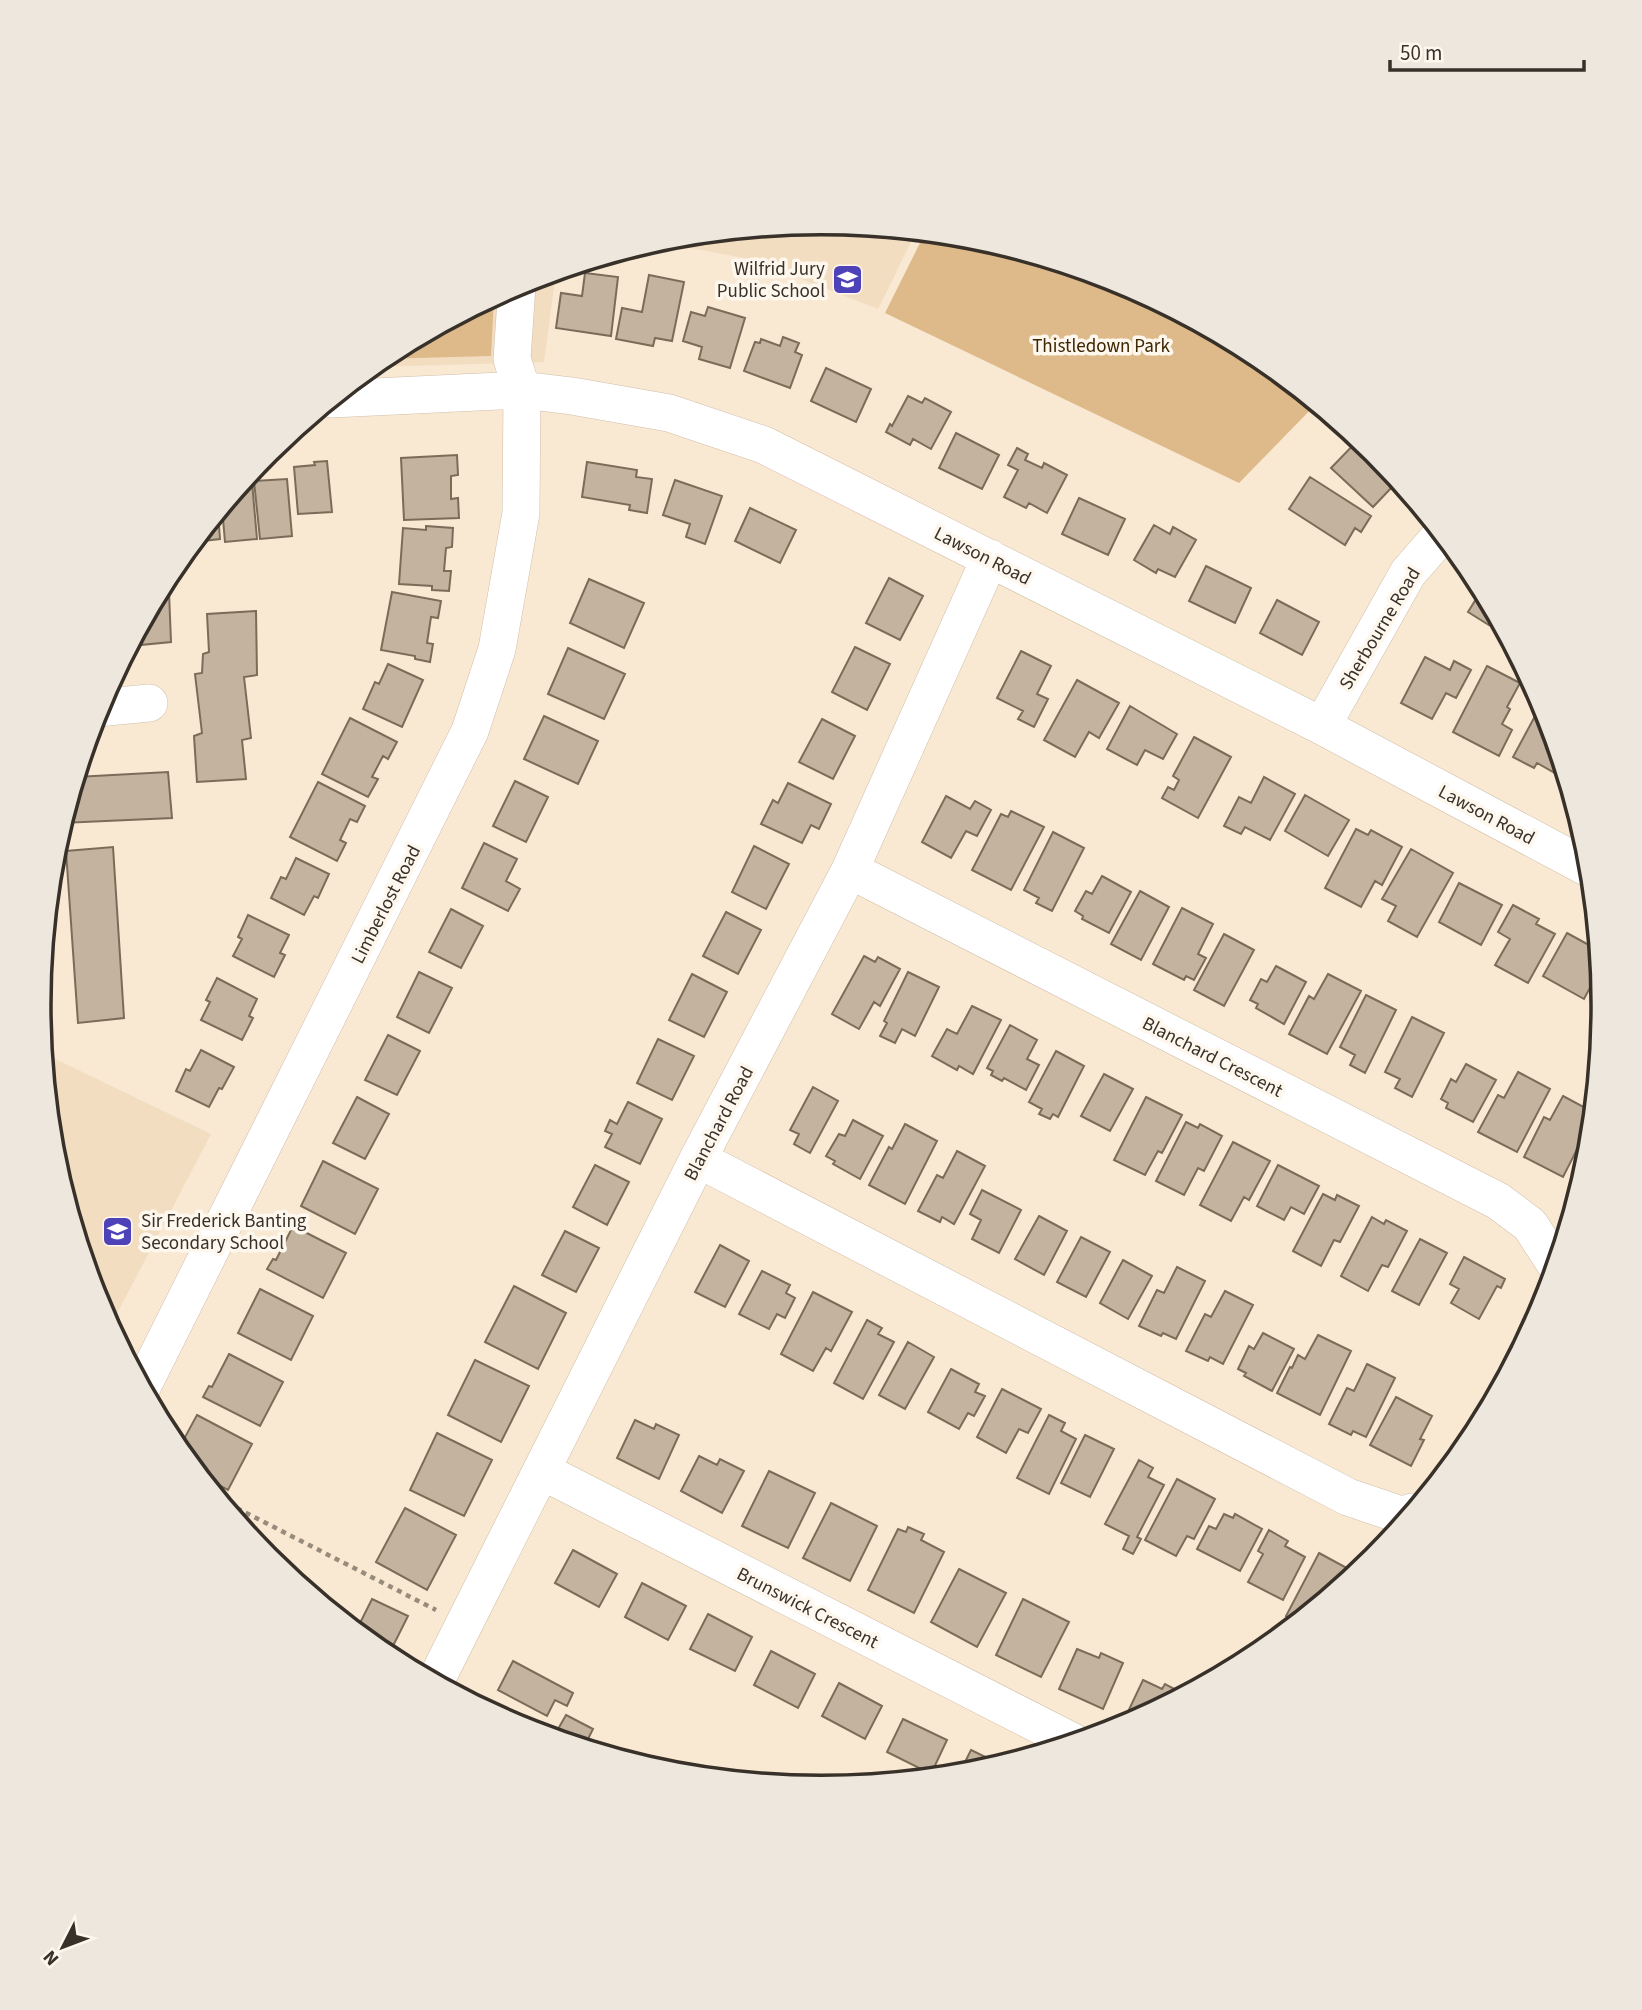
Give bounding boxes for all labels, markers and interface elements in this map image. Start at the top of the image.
scale bar [1390,28,1584,72]
text: 50 m [1400,38,1442,68]
place label: Wilfrid Jury Public School [717,256,825,305]
school or university icon: Wilfrid Jury Public School [831,262,865,296]
park label: Thistledown Park [1032,333,1170,360]
street label: Lawson Road [929,520,1036,592]
street label: Sherbourne Road [1333,562,1428,695]
street label: Lawson Road [1433,779,1539,852]
street label: Limberlost Road [345,841,428,969]
street label: Blanchard Crescent [1137,1010,1288,1105]
street label: Blanchard Road [678,1062,761,1186]
place label: Sir Frederick Banting Secondary School [141,1208,307,1257]
school or university icon: Sir Frederick Banting Secondary School [101,1214,135,1248]
street label: Brunswick Crescent [732,1561,883,1656]
north arrow [28,1912,98,1982]
text: N [37,1944,66,1971]

